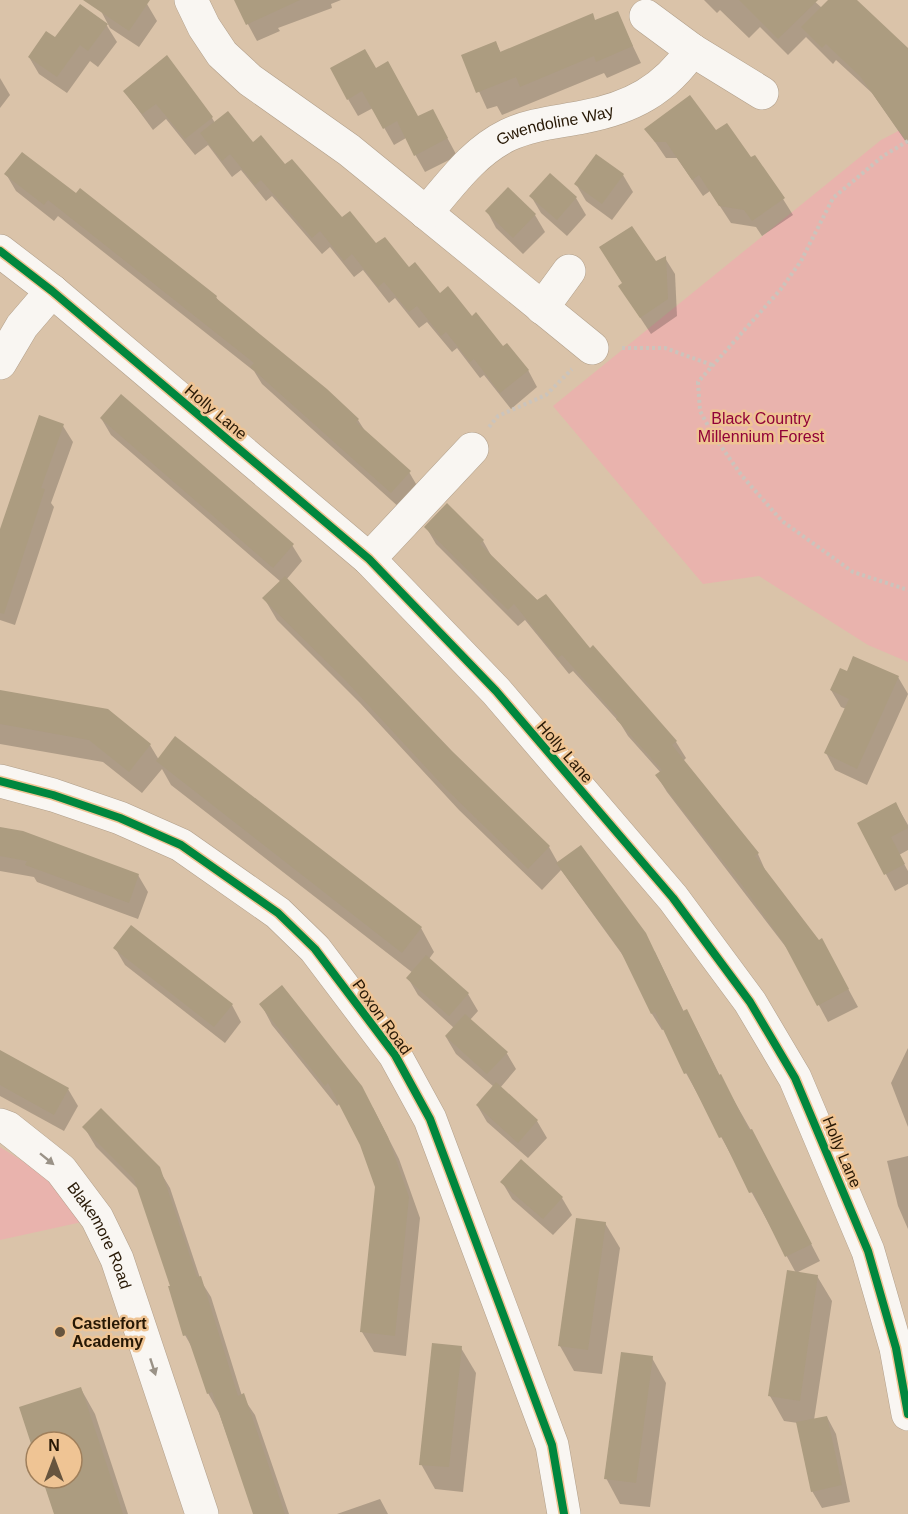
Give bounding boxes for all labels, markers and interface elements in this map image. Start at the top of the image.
street label: Gwendoline Way [493,101,615,148]
street label: Holly Lane [182,381,250,443]
park label: Black Country Millennium Forest [698,410,825,445]
street label: Holly Lane [534,718,596,786]
street label: Poxon Road [349,976,415,1058]
street label: Holly Lane [819,1114,865,1190]
one-way arrow [39,1153,55,1166]
street label: Blakemore Road [65,1179,135,1291]
place label: Castlefort Academy [72,1315,147,1350]
marker: Castlefort Academy [53,1325,67,1339]
one-way arrow [149,1358,158,1376]
north arrow [24,1430,84,1490]
text: N [48,1437,60,1454]

